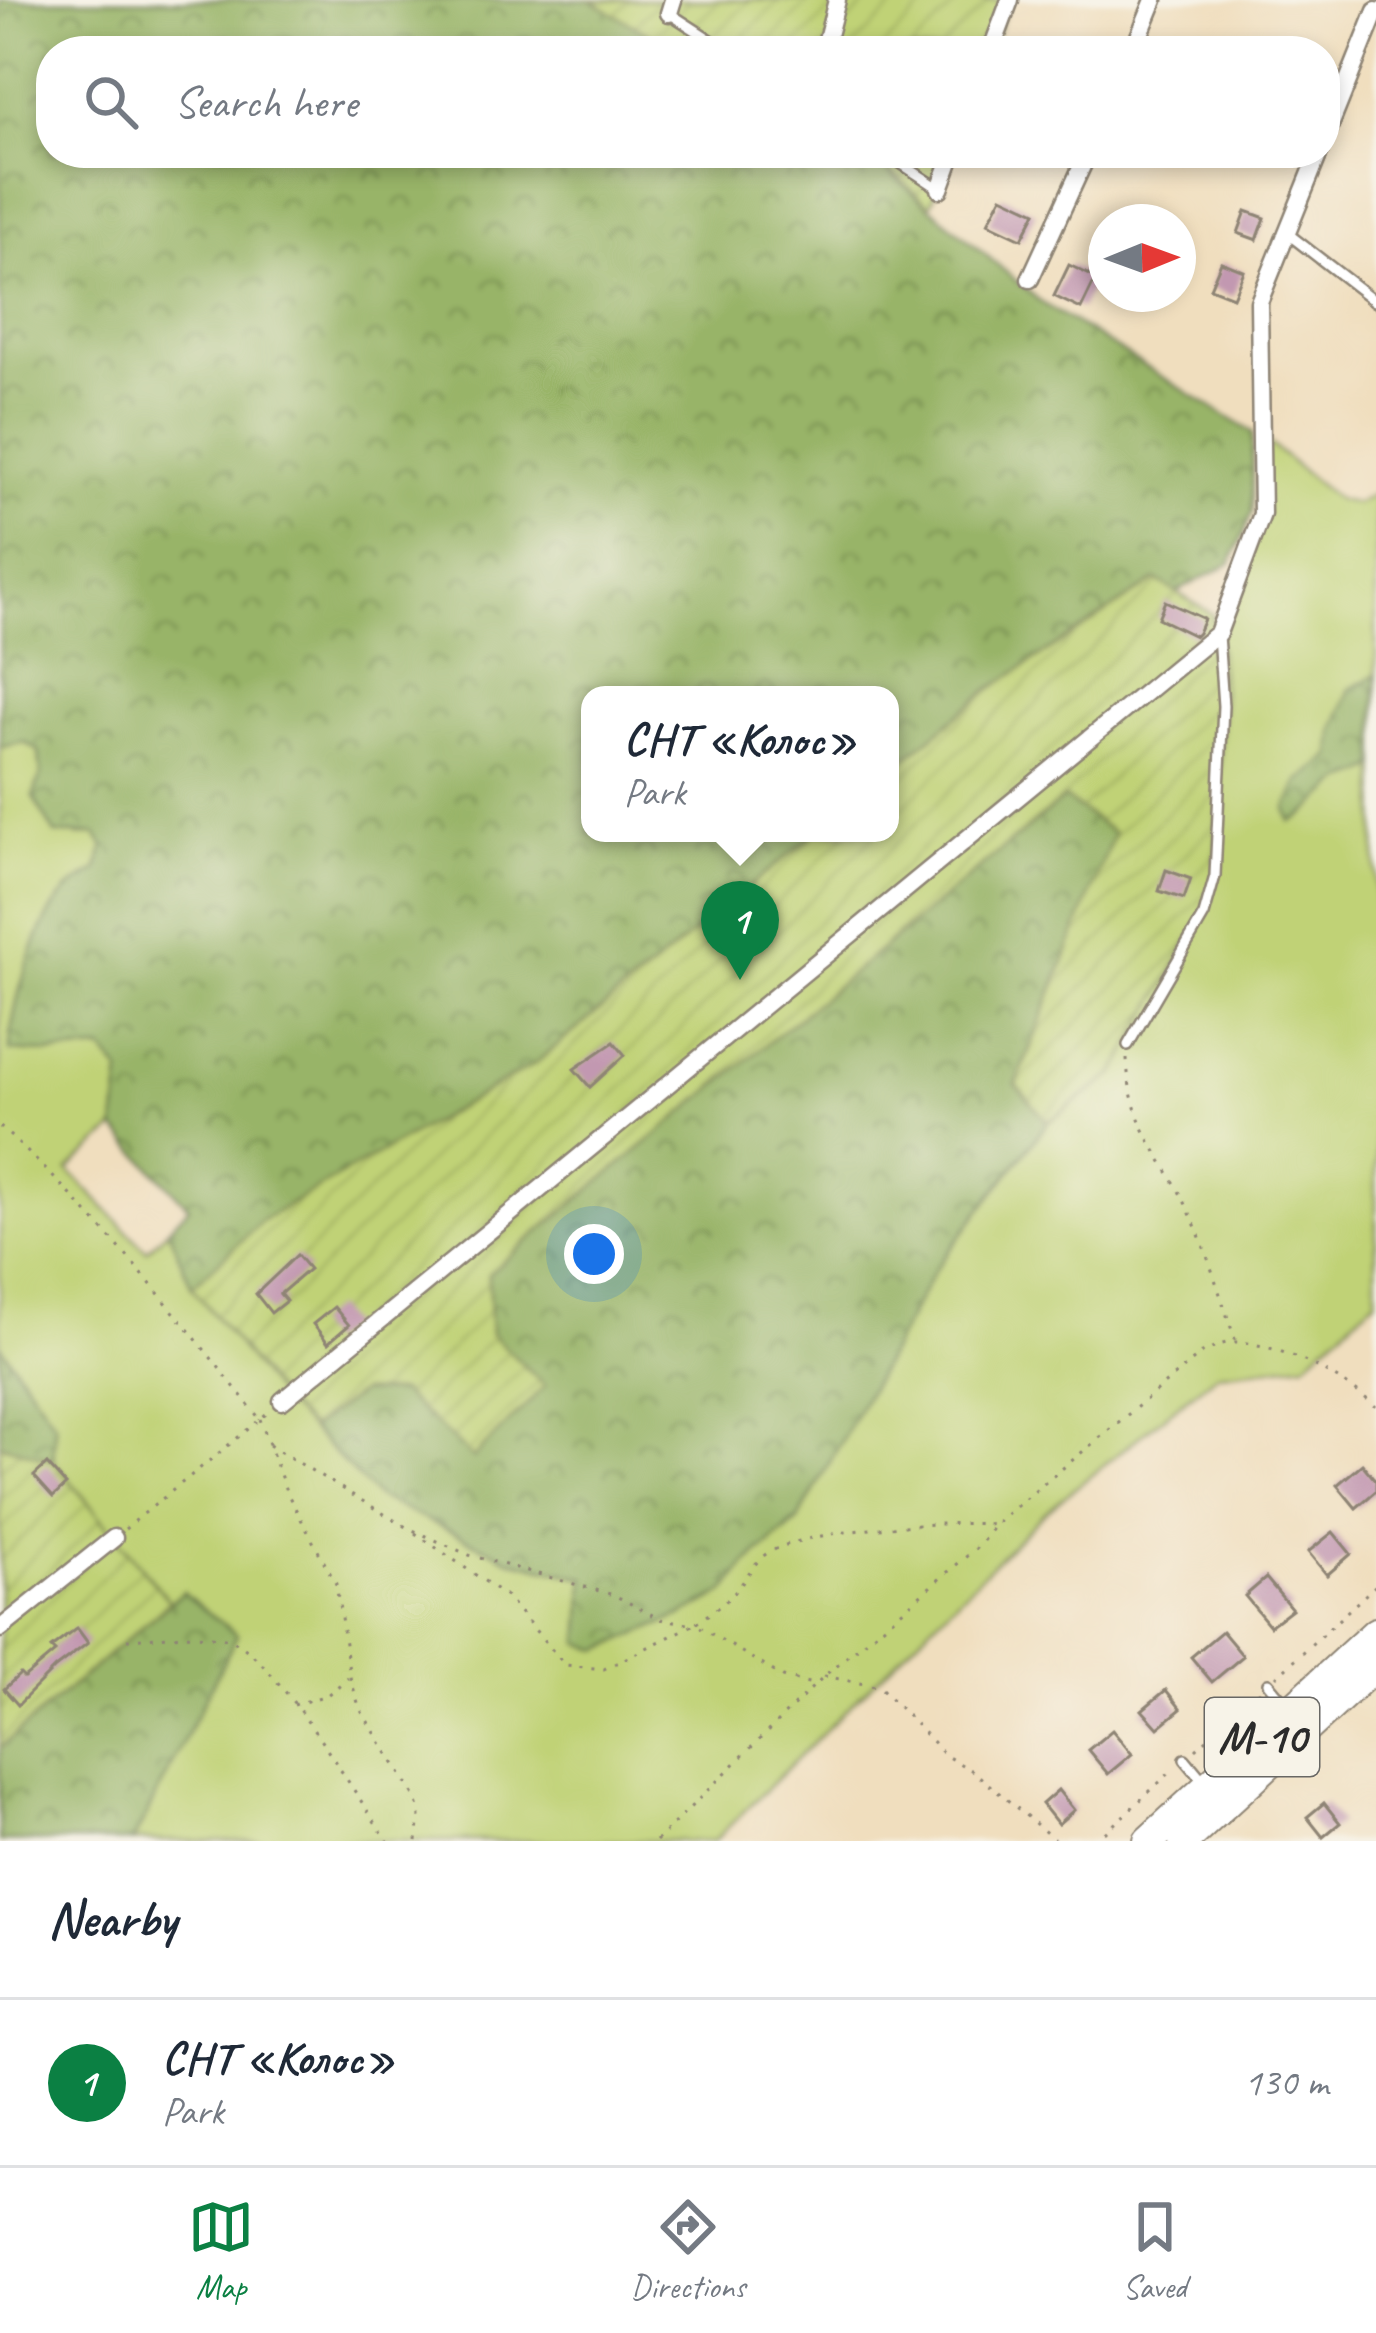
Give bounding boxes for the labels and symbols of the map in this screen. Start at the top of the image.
north arrow [1088,204,1196,312]
pin: 1 [701,881,779,980]
your location [564,1224,624,1284]
road number: М-10 [1205,1698,1319,1776]

